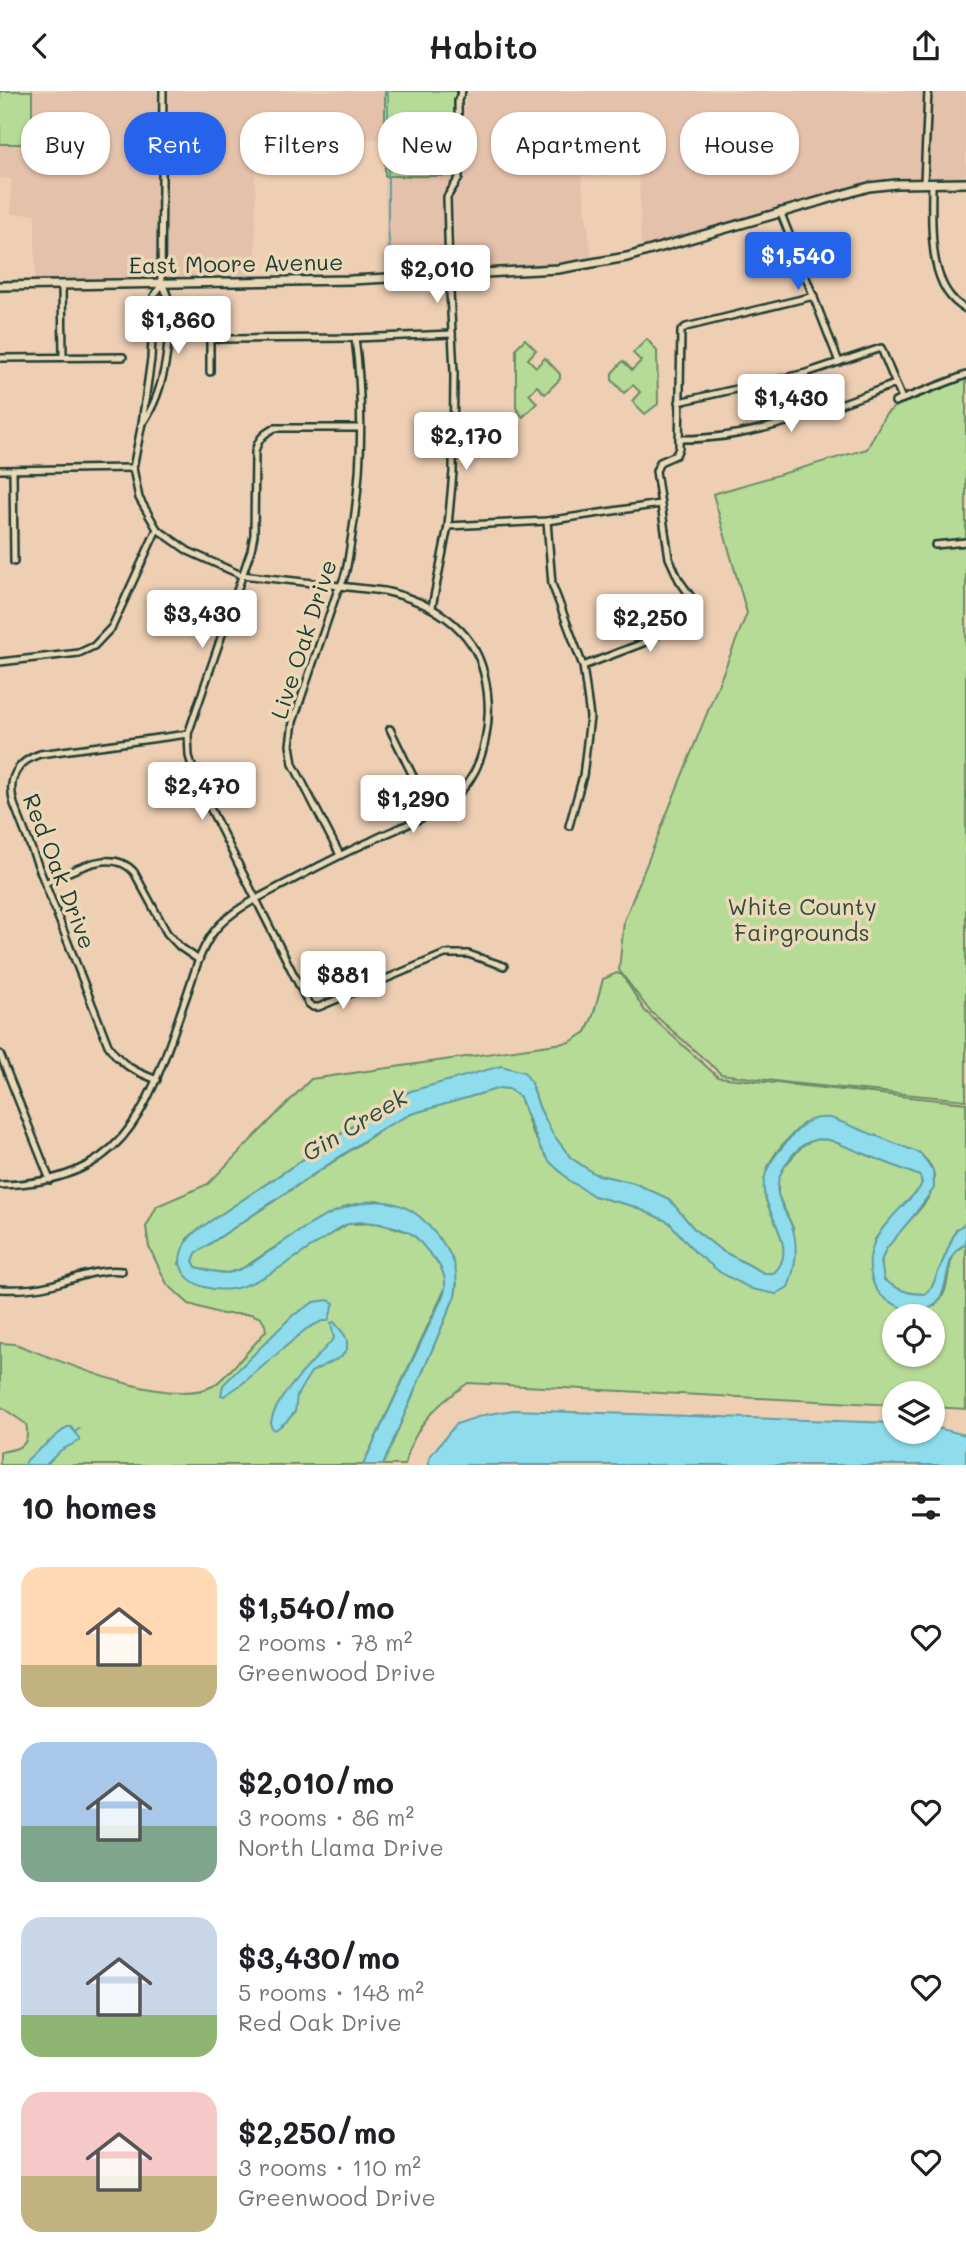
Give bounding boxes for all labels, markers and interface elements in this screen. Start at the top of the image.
text: Habito [429,25,537,67]
icon: back [21,27,59,65]
icon: share [907,27,945,65]
chip: Buy [21,112,110,175]
chip: Rent [124,112,226,175]
chip: Filters [240,112,364,175]
chip: New [378,112,477,175]
chip: Apartment [491,112,666,175]
chip: House [680,112,799,175]
pin: $1,540 [741,233,855,292]
text: $1,540 [761,240,835,270]
pin: $2,010 [380,245,494,305]
street label: East Moore Avenue [129,246,343,280]
text: $2,010 [400,253,474,283]
pin: $1,860 [121,296,235,356]
text: $1,860 [141,304,215,334]
pin: $1,430 [734,375,848,434]
text: $1,430 [754,382,828,412]
pin: $2,170 [409,413,523,472]
text: $2,170 [430,420,502,450]
street label: Live Oak Drive [263,556,343,722]
pin: $3,430 [145,591,259,650]
pin: $2,250 [593,595,707,654]
text: $3,430 [163,598,241,628]
text: $2,250 [612,602,688,632]
pin: $2,470 [145,763,259,822]
text: $2,470 [164,770,240,800]
pin: $1,290 [356,775,470,835]
text: $1,290 [377,783,449,813]
street label: Red Oak Drive [17,789,103,953]
park label: White County Fairgrounds [727,891,877,947]
pin: $881 [302,951,384,1011]
text: $881 [317,959,369,989]
water label: Gin Creek [296,1080,414,1168]
map controls [882,1304,945,1444]
button: locate [882,1304,945,1367]
button: layers [882,1381,945,1444]
text: 10 homes [21,1487,157,1527]
icon: filters [907,1488,945,1526]
text: $1,540/mo [238,1587,394,1627]
icon: home [77,1595,161,1679]
icon: heart [907,1618,945,1656]
text: 2 rooms · 78 m² [238,1627,412,1657]
text: Greenwood Drive [238,1657,436,1687]
text: $2,010/mo [238,1762,394,1802]
icon: home [77,1770,161,1854]
icon: heart [907,1793,945,1831]
text: 3 rooms · 86 m² [238,1802,414,1832]
text: North Llama Drive [238,1832,444,1862]
text: $3,430/mo [238,1937,400,1977]
icon: home [77,1945,161,2029]
icon: heart [907,1968,945,2006]
text: 5 rooms · 148 m² [238,1977,424,2007]
text: Red Oak Drive [238,2007,402,2037]
text: $2,250/mo [238,2112,396,2152]
icon: home [77,2120,161,2204]
icon: heart [907,2143,945,2181]
text: 3 rooms · 110 m² [238,2152,421,2182]
text: Greenwood Drive [238,2182,436,2212]

